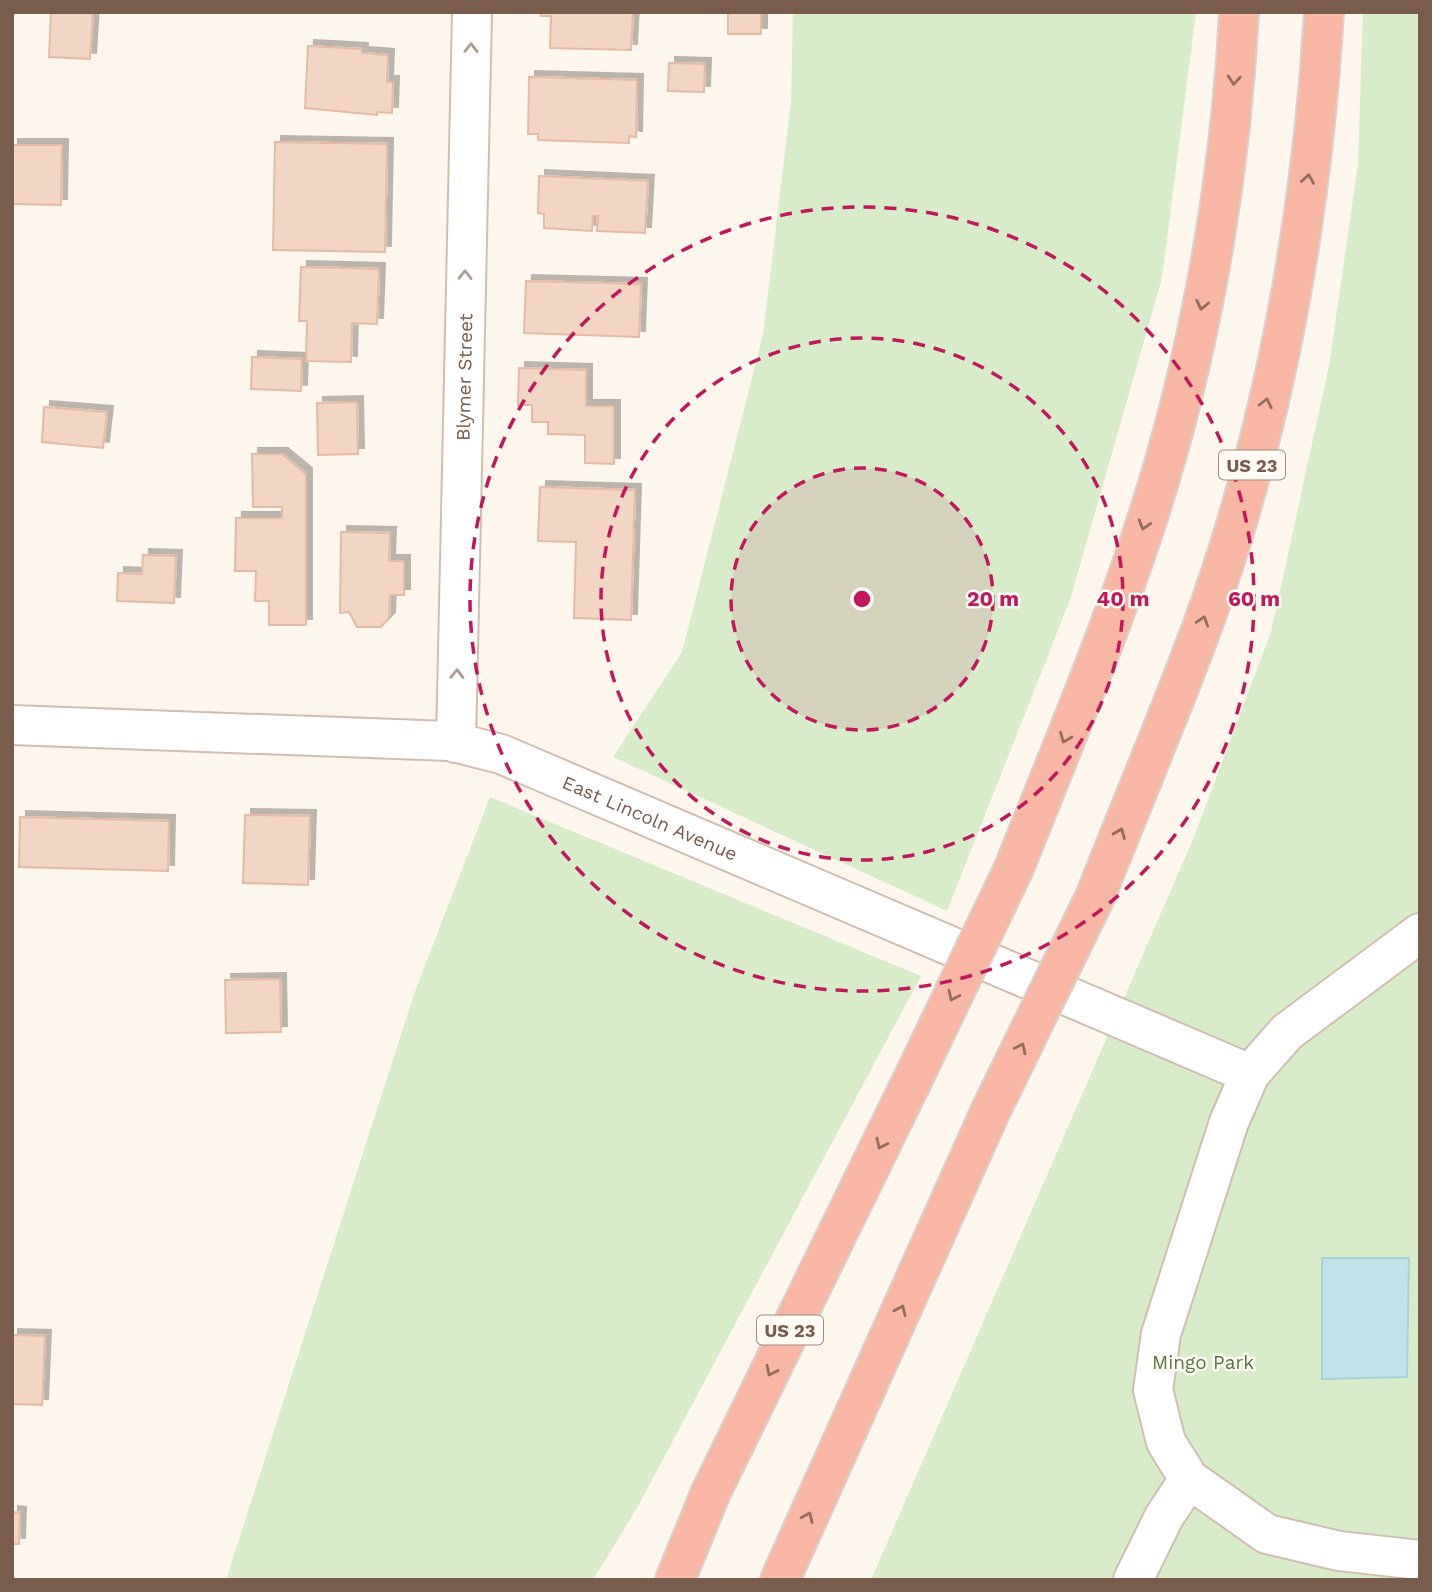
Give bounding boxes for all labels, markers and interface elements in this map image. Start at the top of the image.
one-way arrow [463,42,478,53]
one-way arrow [1227,75,1242,86]
one-way arrow [1300,173,1315,185]
one-way arrow [457,270,473,280]
one-way arrow [1195,299,1210,311]
street label: Blymer Street [451,313,477,441]
one-way arrow [1258,397,1272,409]
road number: US 23 [1219,450,1285,480]
one-way arrow [1138,519,1153,531]
text: 20 m [967,586,1019,611]
text: 40 m [1097,586,1149,611]
text: 60 m [1228,586,1280,611]
centre of rings [850,587,874,611]
one-way arrow [1195,616,1209,628]
one-way arrow [449,669,465,679]
one-way arrow [1059,732,1073,744]
street label: East Lincoln Avenue [559,770,741,865]
one-way arrow [1112,828,1126,840]
one-way arrow [947,989,961,1001]
one-way arrow [1013,1043,1027,1055]
one-way arrow [876,1137,890,1149]
one-way arrow [893,1305,907,1317]
road number: US 23 [757,1316,823,1344]
park label: Mingo Park [1152,1351,1254,1374]
one-way arrow [765,1364,779,1376]
one-way arrow [800,1512,814,1525]

